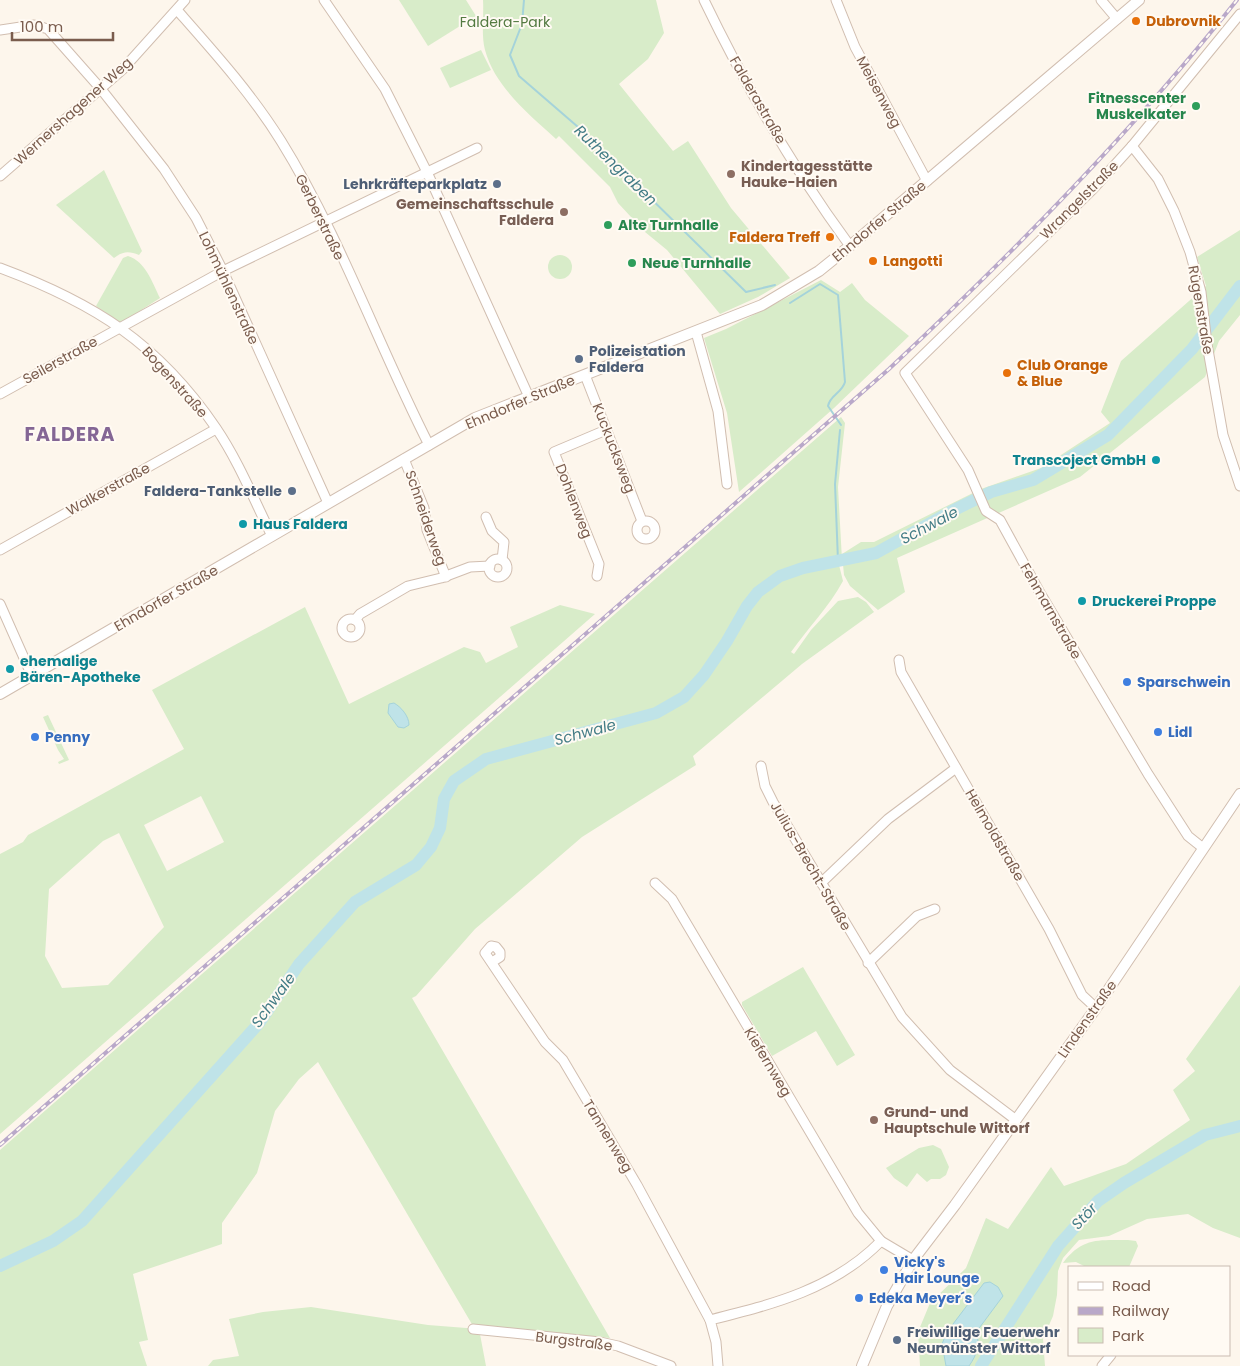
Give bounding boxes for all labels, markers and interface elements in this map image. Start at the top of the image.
scale bar [12,10,114,42]
place label: Dubrovnik [1146,11,1221,31]
park label: Faldera-Park [460,12,551,32]
marker: Dubrovnik [1130,15,1142,27]
text: 100 m [20,16,63,37]
street label: Wernershagener Weg [10,52,136,170]
street label: Falderastraße [725,53,791,148]
street label: Meisenweg [852,53,906,131]
place label: Fitnesscenter Muskelkater [1088,88,1186,124]
marker: Fitnesscenter Muskelkater [1190,100,1202,112]
water label: Ruthengraben [570,120,662,210]
place label: Kindertagesstätte Hauke-Haien [741,156,873,192]
street label: Wrangelstraße [1035,156,1123,244]
marker: Kindertagesstätte Hauke-Haien [725,168,737,180]
street label: Gerberstraße [291,171,350,264]
place label: Lehrkräfteparkplatz [343,174,487,194]
street label: Ehndorfer Straße [828,175,931,266]
marker: Lehrkräfteparkplatz [491,178,503,190]
place label: Gemeinschaftsschule Faldera [396,194,554,230]
marker: Gemeinschaftsschule Faldera [558,206,570,218]
place label: Alte Turnhalle [618,215,719,235]
marker: Alte Turnhalle [602,219,614,231]
place label: Faldera Treff [729,227,820,247]
street label: Lohmühlenstraße [194,228,264,348]
marker: Faldera Treff [824,231,836,243]
place label: Langotti [883,251,943,271]
place label: Neue Turnhalle [642,253,752,273]
marker: Langotti [867,255,879,267]
marker: Neue Turnhalle [626,257,638,269]
street label: Rügenstraße [1183,264,1219,356]
street label: Seilerstraße [19,331,101,389]
place label: Polizeistation Faldera [589,341,686,377]
street label: Bogenstraße [137,342,213,422]
marker: Polizeistation Faldera [573,353,585,365]
place label: Club Orange & Blue [1017,355,1108,391]
marker: Club Orange & Blue [1001,367,1013,379]
street label: Ehndorfer Straße [462,370,578,434]
street label: Kuckucksweg [588,400,640,496]
district label: FALDERA [25,421,115,448]
place label: Transcoject GmbH [1012,450,1146,470]
marker: Transcoject GmbH [1150,454,1162,466]
street label: Walkerstraße [62,458,154,520]
street label: Dohlenweg [551,461,597,541]
street label: Schneiderweg [400,468,452,568]
place label: Faldera-Tankstelle [144,481,282,501]
marker: Faldera-Tankstelle [286,485,298,497]
water label: Schwale [896,501,962,549]
place label: Haus Faldera [253,514,348,534]
marker: Haus Faldera [237,518,249,530]
street label: Fehmarnstraße [1015,559,1087,663]
street label: Ehndorfer Straße [110,560,222,636]
place label: Druckerei Proppe [1092,591,1217,611]
marker: Druckerei Proppe [1076,595,1088,607]
place label: ehemalige Bären-Apotheke [20,651,141,687]
marker: ehemalige Bären-Apotheke [4,663,16,675]
place label: Sparschwein [1137,672,1231,692]
marker: Sparschwein [1121,676,1133,688]
water label: Schwale [552,714,618,750]
place label: Lidl [1168,722,1192,742]
marker: Lidl [1152,726,1164,738]
place label: Penny [45,727,90,747]
marker: Penny [29,731,41,743]
street label: Helmoldstraße [960,785,1030,885]
street label: Julius-Brecht-Straße [766,798,856,935]
water label: Schwale [246,968,300,1032]
street label: Lindenstraße [1053,976,1121,1062]
street label: Kiefernweg [739,1024,797,1100]
street label: Tannenweg [578,1096,638,1176]
place label: Grund- und Hauptschule Wittorf [884,1102,1029,1138]
marker: Grund- und Hauptschule Wittorf [868,1114,880,1126]
water label: Stör [1066,1198,1102,1234]
place label: Vicky's Hair Lounge [894,1252,980,1288]
marker: Vicky's Hair Lounge [878,1264,890,1276]
legend [1068,1266,1230,1356]
text: Road [1112,1275,1151,1296]
place label: Edeka Meyer´s [869,1288,972,1308]
marker: Edeka Meyer´s [853,1292,865,1304]
text: Railway [1112,1300,1170,1321]
place label: Freiwillige Feuerwehr Neumünster Wittorf [907,1322,1060,1358]
text: Park [1112,1325,1144,1346]
street label: Burgstraße [534,1326,614,1356]
marker: Freiwillige Feuerwehr Neumünster Wittorf [891,1334,903,1346]

